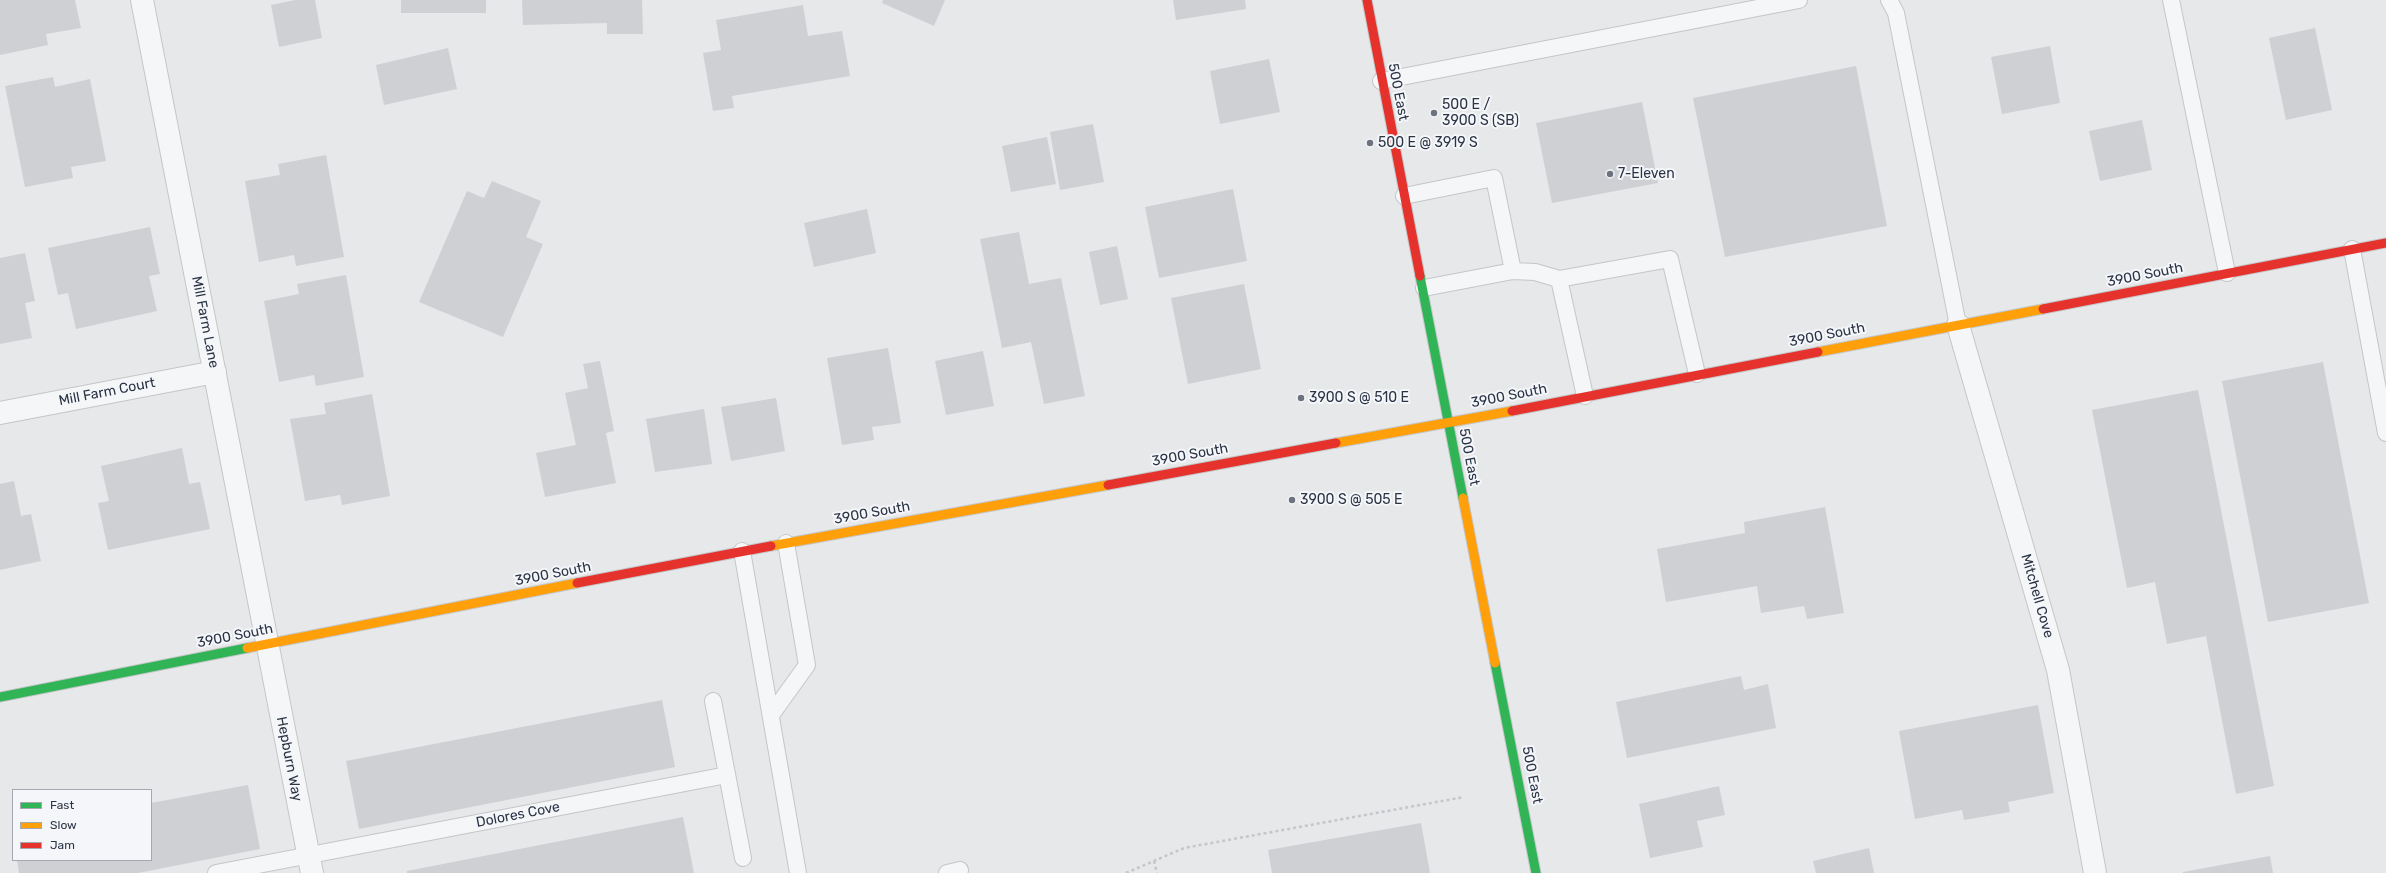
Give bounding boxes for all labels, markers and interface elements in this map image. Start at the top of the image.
street label: 500 East [1384,62,1412,122]
place label: 500 E / 3900 S (SB) [1442,97,1519,130]
marker: 500 E / 3900 S (SB) [1429,108,1439,118]
place label: 500 E @ 3919 S [1378,135,1478,151]
marker: 500 E @ 3919 S [1365,138,1375,148]
place label: 7-Eleven [1618,166,1675,182]
marker: 7-Eleven [1605,169,1615,179]
street label: 3900 South [2106,259,2184,291]
street label: Mill Farm Lane [188,275,222,369]
street label: 3900 South [1788,319,1866,351]
street label: Mill Farm Court [57,374,157,410]
street label: 3900 South [1470,380,1548,412]
place label: 3900 S @ 510 E [1309,390,1409,406]
marker: 3900 S @ 510 E [1296,393,1306,403]
street label: 500 East [1455,427,1483,487]
street label: 3900 South [1151,440,1229,470]
place label: 3900 S @ 505 E [1300,492,1403,508]
marker: 3900 S @ 505 E [1287,495,1297,505]
street label: 3900 South [833,498,911,528]
street label: Mitchell Cove [2017,552,2057,640]
street label: 3900 South [514,558,592,590]
street label: 3900 South [196,620,274,652]
street label: Hepburn Way [273,715,305,803]
street label: 500 East [1518,745,1546,805]
legend [12,789,152,861]
text: Fast [50,798,74,812]
street label: Dolores Cove [475,799,561,831]
text: Slow [50,818,77,832]
text: Jam [50,838,75,852]

